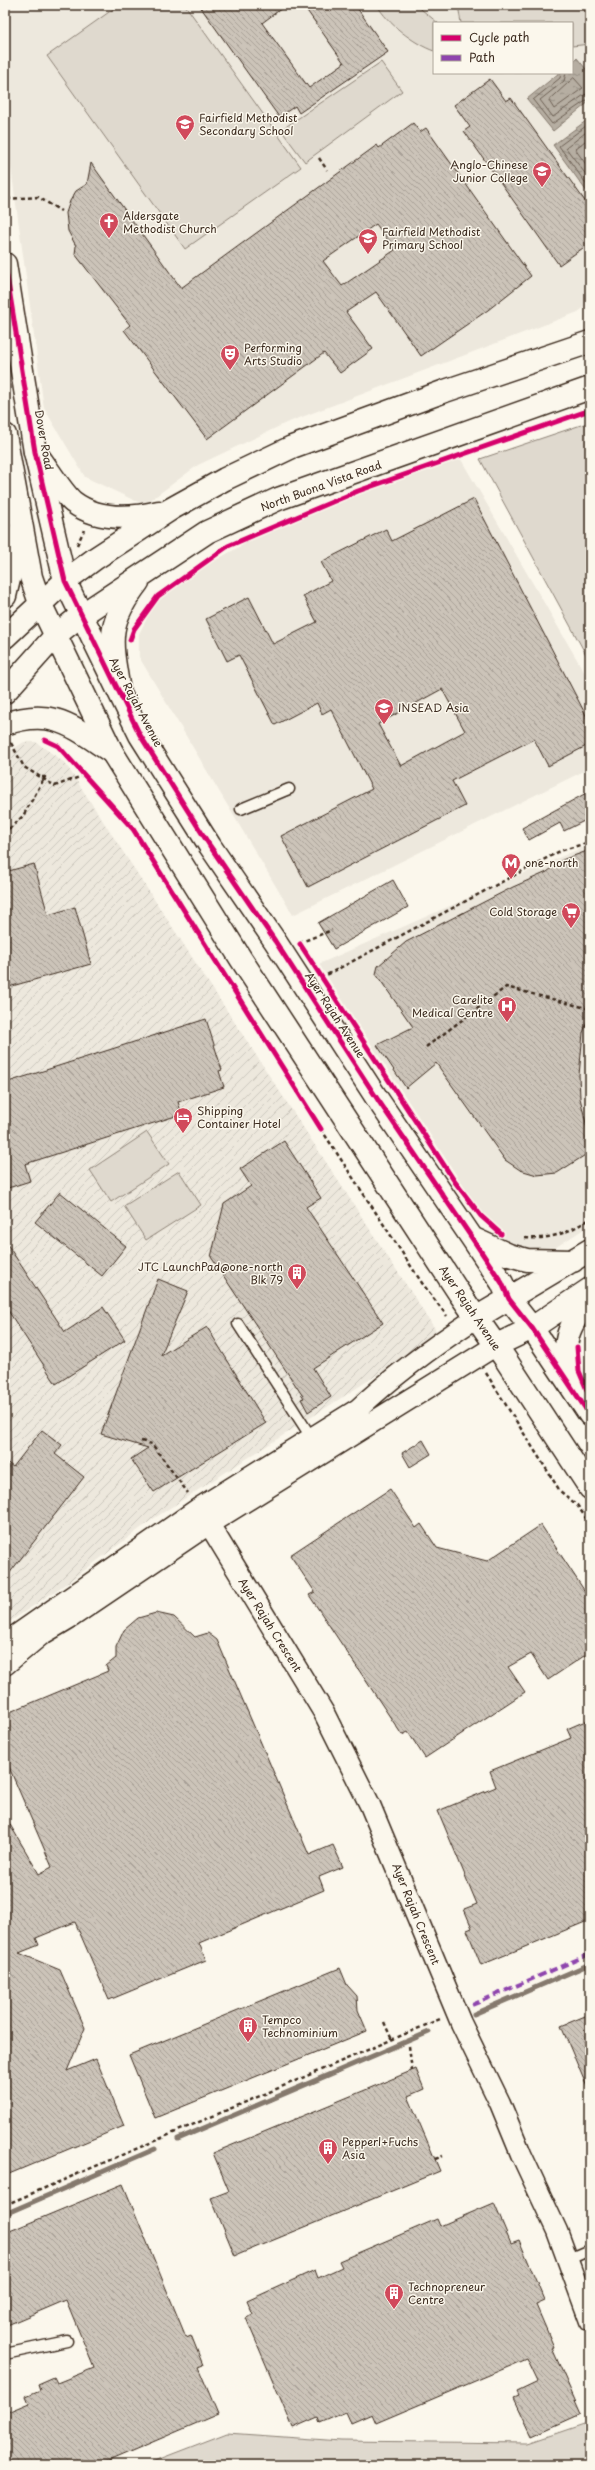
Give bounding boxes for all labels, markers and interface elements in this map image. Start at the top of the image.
legend [433,22,573,74]
text: Cycle path [469,28,530,46]
text: Path [469,48,495,66]
place label: Fairfield Methodist Secondary School [199,109,298,139]
school or university icon: Fairfield Methodist Secondary School [174,113,196,141]
place label: Anglo-Chinese Junior College [450,156,528,186]
school or university icon: Anglo-Chinese Junior College [531,160,553,188]
place label: Aldersgate Methodist Church [123,207,217,237]
church icon: Aldersgate Methodist Church [98,211,120,239]
place label: Fairfield Methodist Primary School [382,223,481,253]
school or university icon: Fairfield Methodist Primary School [357,227,379,255]
place label: Performing Arts Studio [244,339,302,369]
theatre icon: Performing Arts Studio [219,343,241,371]
street label: Dover Road [31,408,58,471]
street label: North Buona Vista Road [258,456,384,515]
street label: Ayer Rajah Avenue [106,654,167,750]
school or university icon: INSEAD Asia [373,697,395,725]
place label: INSEAD Asia [398,699,469,716]
metro station icon: one-north [500,852,522,880]
place label: one-north [525,854,578,871]
supermarket icon: Cold Storage [560,901,582,929]
place label: Cold Storage [489,903,557,920]
street label: Ayer Rajah Avenue [301,968,370,1061]
place label: Carelite Medical Centre [412,991,493,1021]
hospital icon: Carelite Medical Centre [496,995,518,1023]
place label: Shipping Container Hotel [197,1102,281,1132]
hotel icon: Shipping Container Hotel [172,1106,194,1134]
place label: JTC LaunchPad@one-north Blk 79 [138,1258,283,1288]
building icon: JTC LaunchPad@one-north Blk 79 [286,1262,308,1290]
street label: Ayer Rajah Avenue [436,1262,505,1354]
street label: Ayer Rajah Crescent [234,1574,307,1676]
street label: Ayer Rajah Crescent [388,1860,445,1968]
place label: Tempco Technominium [262,2011,338,2041]
building icon: Tempco Technominium [237,2015,259,2043]
place label: Pepperl+Fuchs Asia [342,2133,418,2163]
building icon: Pepperl+Fuchs Asia [317,2137,339,2165]
place label: Technopreneur Centre [408,2278,486,2308]
building icon: Technopreneur Centre [383,2282,405,2310]

